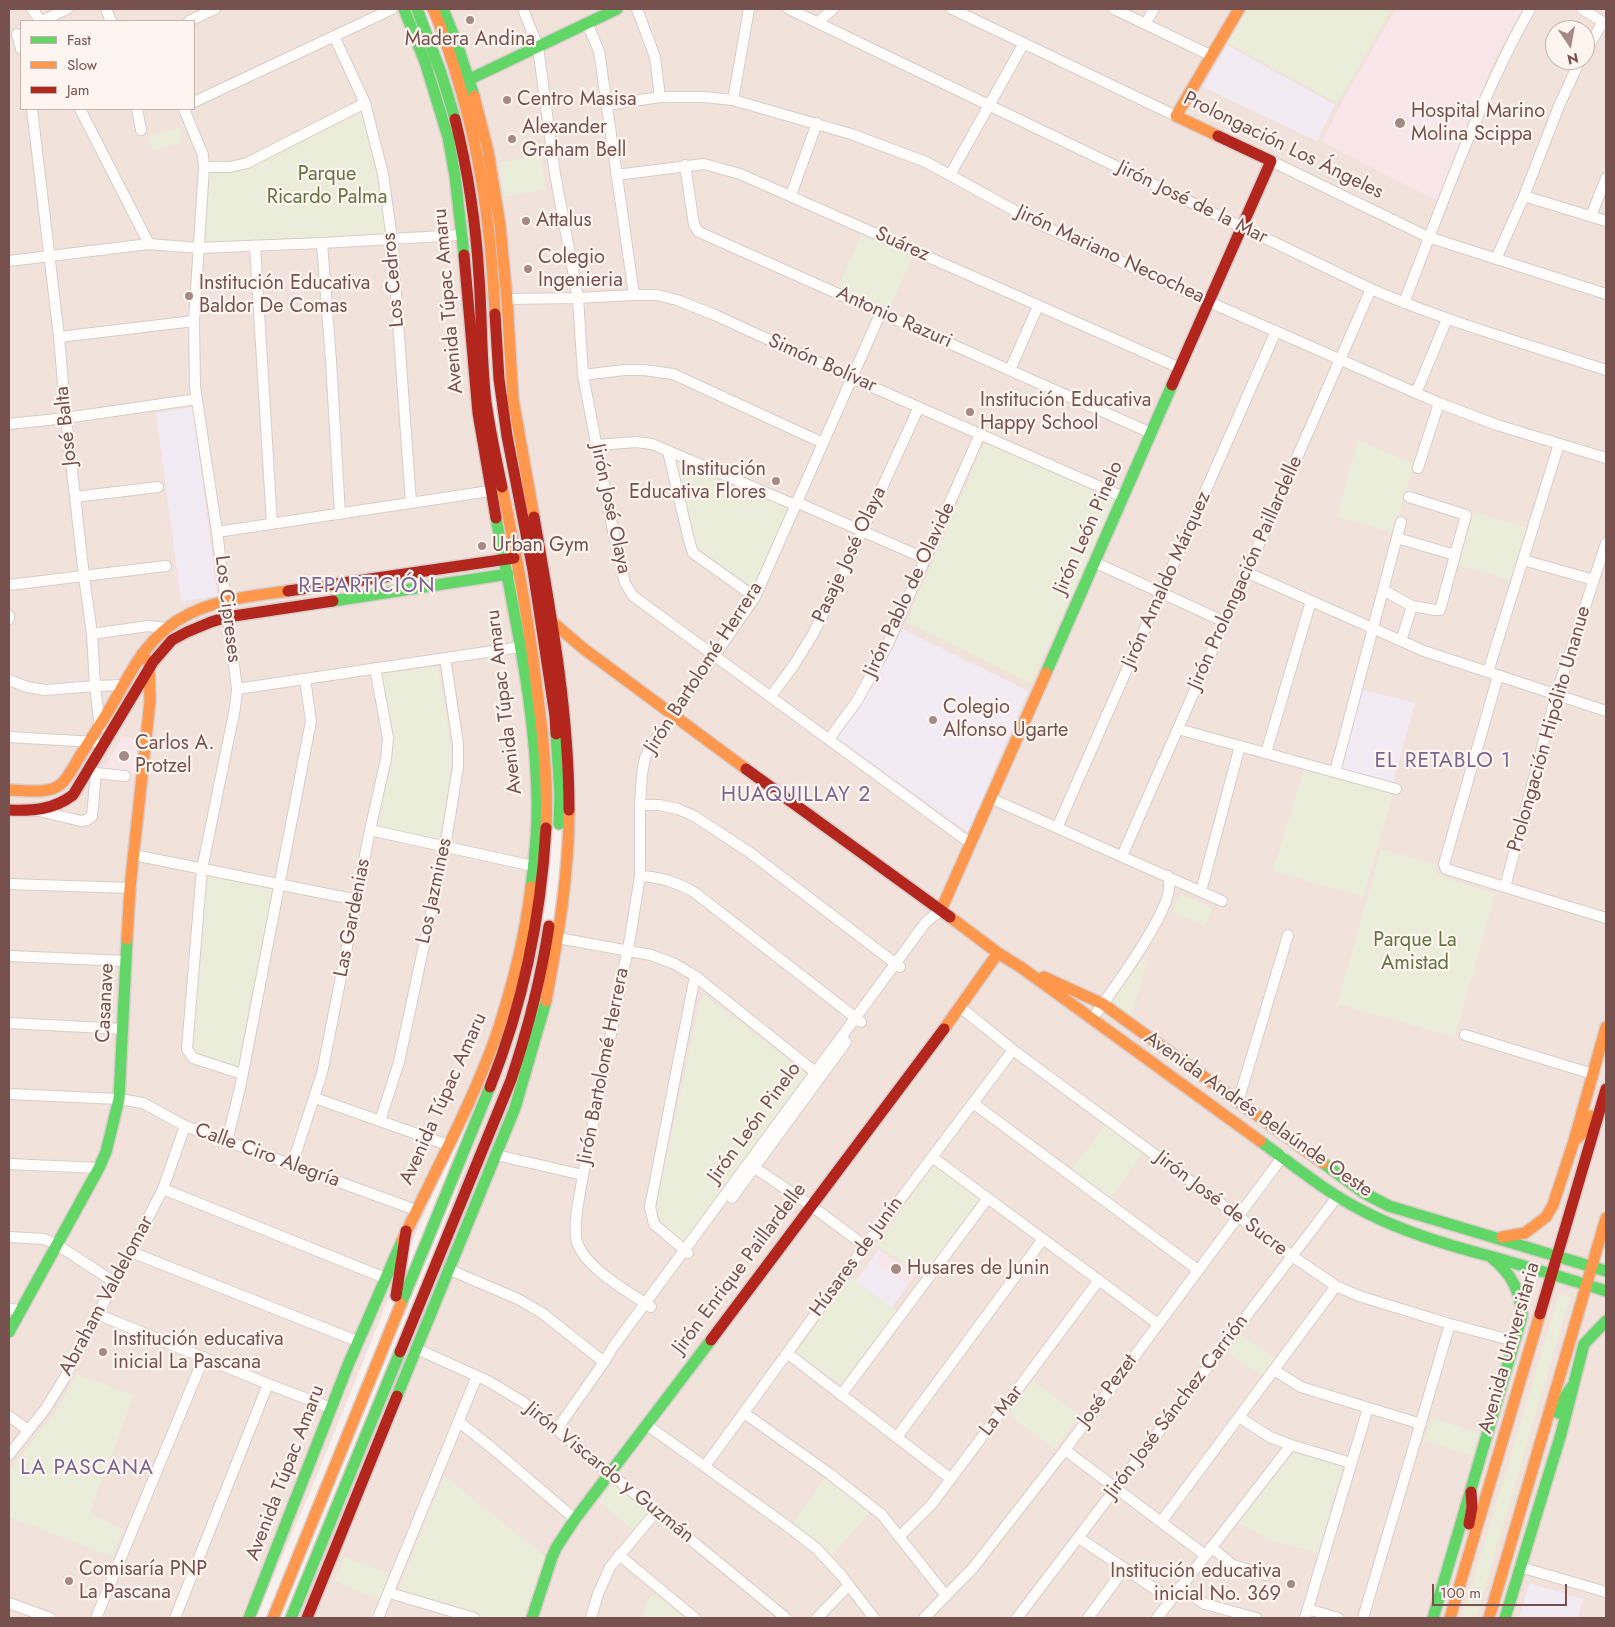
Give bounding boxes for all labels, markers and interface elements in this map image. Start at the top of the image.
marker: Madera Andina [464,14,476,26]
legend [20,20,195,110]
north arrow [1545,20,1595,70]
place label: Madera Andina [405,28,535,52]
text: Fast [67,29,91,51]
text: N [1565,48,1580,70]
text: Slow [67,54,97,76]
text: Jam [67,79,90,101]
street label: Prolongación Los Ángeles [1179,87,1387,205]
place label: Centro Masisa [517,88,637,112]
marker: Centro Masisa [501,94,513,106]
place label: Hospital Marino Molina Scippa [1411,100,1545,147]
place label: Alexander Graham Bell [522,116,626,163]
marker: Hospital Marino Molina Scippa [1393,116,1407,130]
marker: Alexander Graham Bell [506,133,518,145]
street label: Jirón José de la Mar [1113,156,1271,250]
park label: Parque Ricardo Palma [267,163,387,210]
street label: Jirón Mariano Necochea [1012,201,1208,309]
street label: Avenida Túpac Amaru [429,207,469,395]
place label: Attalus [536,209,592,233]
marker: Attalus [520,215,532,227]
street label: Suárez [871,222,933,268]
street label: Los Cedros [378,232,410,328]
place label: Colegio Ingenieria [538,246,623,293]
marker: Colegio Ingenieria [522,263,534,275]
place label: Institución Educativa Baldor De Comas [199,272,370,319]
street label: Antonio Razuri [832,282,956,354]
marker: Institución Educativa Baldor De Comas [183,290,195,302]
street label: Simón Bolívar [764,329,880,399]
street label: José Balta [51,385,83,467]
place label: Institución Educativa Happy School [980,389,1151,436]
marker: Institución Educativa Happy School [964,406,976,418]
street label: Jirón José Olaya [584,442,636,576]
street label: Jirón Prolongación Paillardelle [1184,452,1308,694]
place label: Institución Educativa Flores [629,458,766,505]
street label: Jirón León Pinelo [1049,458,1129,598]
marker: Institución Educativa Flores [770,475,782,487]
street label: Pasaje José Olaya [808,483,892,627]
street label: Jirón Arnaldo Márquez [1117,488,1217,672]
street label: Jirón Pablo de Olavide [859,499,961,681]
place label: Urban Gym [492,534,589,558]
marker: Urban Gym [476,540,488,552]
street label: Los Cipreses [209,554,245,664]
district label: REPARTICIÓN [297,574,437,600]
street label: Jirón Bartolomé Herrera [640,578,768,758]
street label: Prolongación Hipólito Unanue [1503,603,1597,855]
street label: Avenida Túpac Amaru [482,608,528,796]
place label: Colegio Alfonso Ugarte [943,696,1068,743]
marker: Colegio Alfonso Ugarte [927,714,939,726]
place label: Carlos A. Protzel [135,732,215,779]
marker: Carlos A. Protzel [117,749,131,763]
district label: EL RETABLO 1 [1373,749,1513,775]
district label: HUAQUILLAY 2 [719,783,873,809]
street label: Los Jazmines [412,836,458,946]
street label: Las Gardenias [330,857,376,979]
park label: Parque La Amistad [1373,929,1457,976]
street label: Casanave [92,963,120,1043]
street label: Jirón Bartolomé Herrera [573,966,635,1166]
street label: Avenida Túpac Amaru [395,1009,493,1189]
street label: Avenida Andrés Belaúnde Oeste [1139,1027,1377,1203]
street label: Jirón León Pinelo [703,1058,807,1188]
street label: Calle Ciro Alegría [191,1119,343,1193]
street label: Jirón José de Sucre [1150,1146,1292,1262]
street label: Jirón Enrique Paillardelle [668,1179,812,1359]
street label: Húsares de Junín [805,1192,909,1322]
street label: Abraham Valdelomar [55,1212,159,1380]
place label: Husares de Junin [907,1257,1050,1281]
street label: Avenida Universitaria [1474,1260,1546,1436]
marker: Husares de Junin [889,1262,903,1276]
street label: Jirón José Sánchez Carrión [1100,1310,1254,1504]
place label: Institución educativa inicial La Pascana [113,1328,284,1375]
marker: Institución educativa inicial La Pascana [97,1346,109,1358]
street label: José Pezet [1073,1350,1143,1432]
street label: La Mar [975,1381,1029,1441]
street label: Avenida Túpac Amaru [241,1382,331,1564]
street label: Jirón Viscardo y Guzmán [520,1397,698,1549]
district label: LA PASCANA [19,1456,155,1482]
place label: Comisaría PNP La Pascana [79,1558,207,1605]
place label: Institución educativa inicial No. 369 [1110,1560,1281,1607]
scale bar [1435,1574,1570,1606]
marker: Comisaría PNP La Pascana [63,1575,75,1587]
marker: Institución educativa inicial No. 369 [1285,1578,1297,1590]
text: 100 m [1440,1582,1481,1604]

